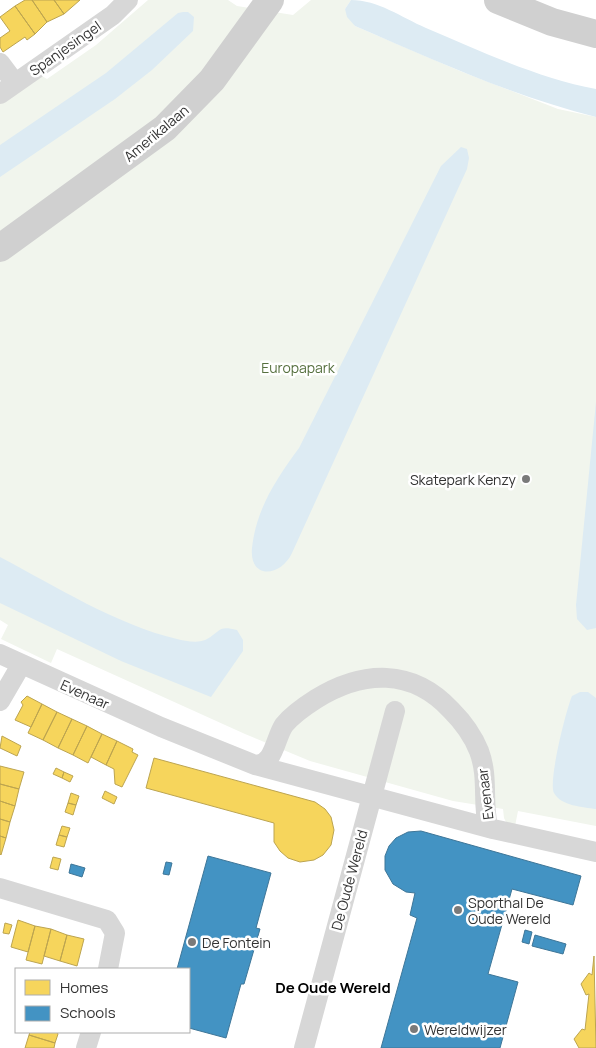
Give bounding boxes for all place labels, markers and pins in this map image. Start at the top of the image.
place label: Skatepark Kenzy [410,470,517,489]
marker: Skatepark Kenzy [520,473,532,485]
place label: Sporthal De Oude Wereld [468,893,551,928]
marker: Sporthal De Oude Wereld [452,904,464,916]
place label: De Fontein [202,933,271,952]
marker: De Fontein [186,936,198,948]
place label: Wereldwijzer [424,1020,507,1039]
marker: Wereldwijzer [408,1023,420,1035]

